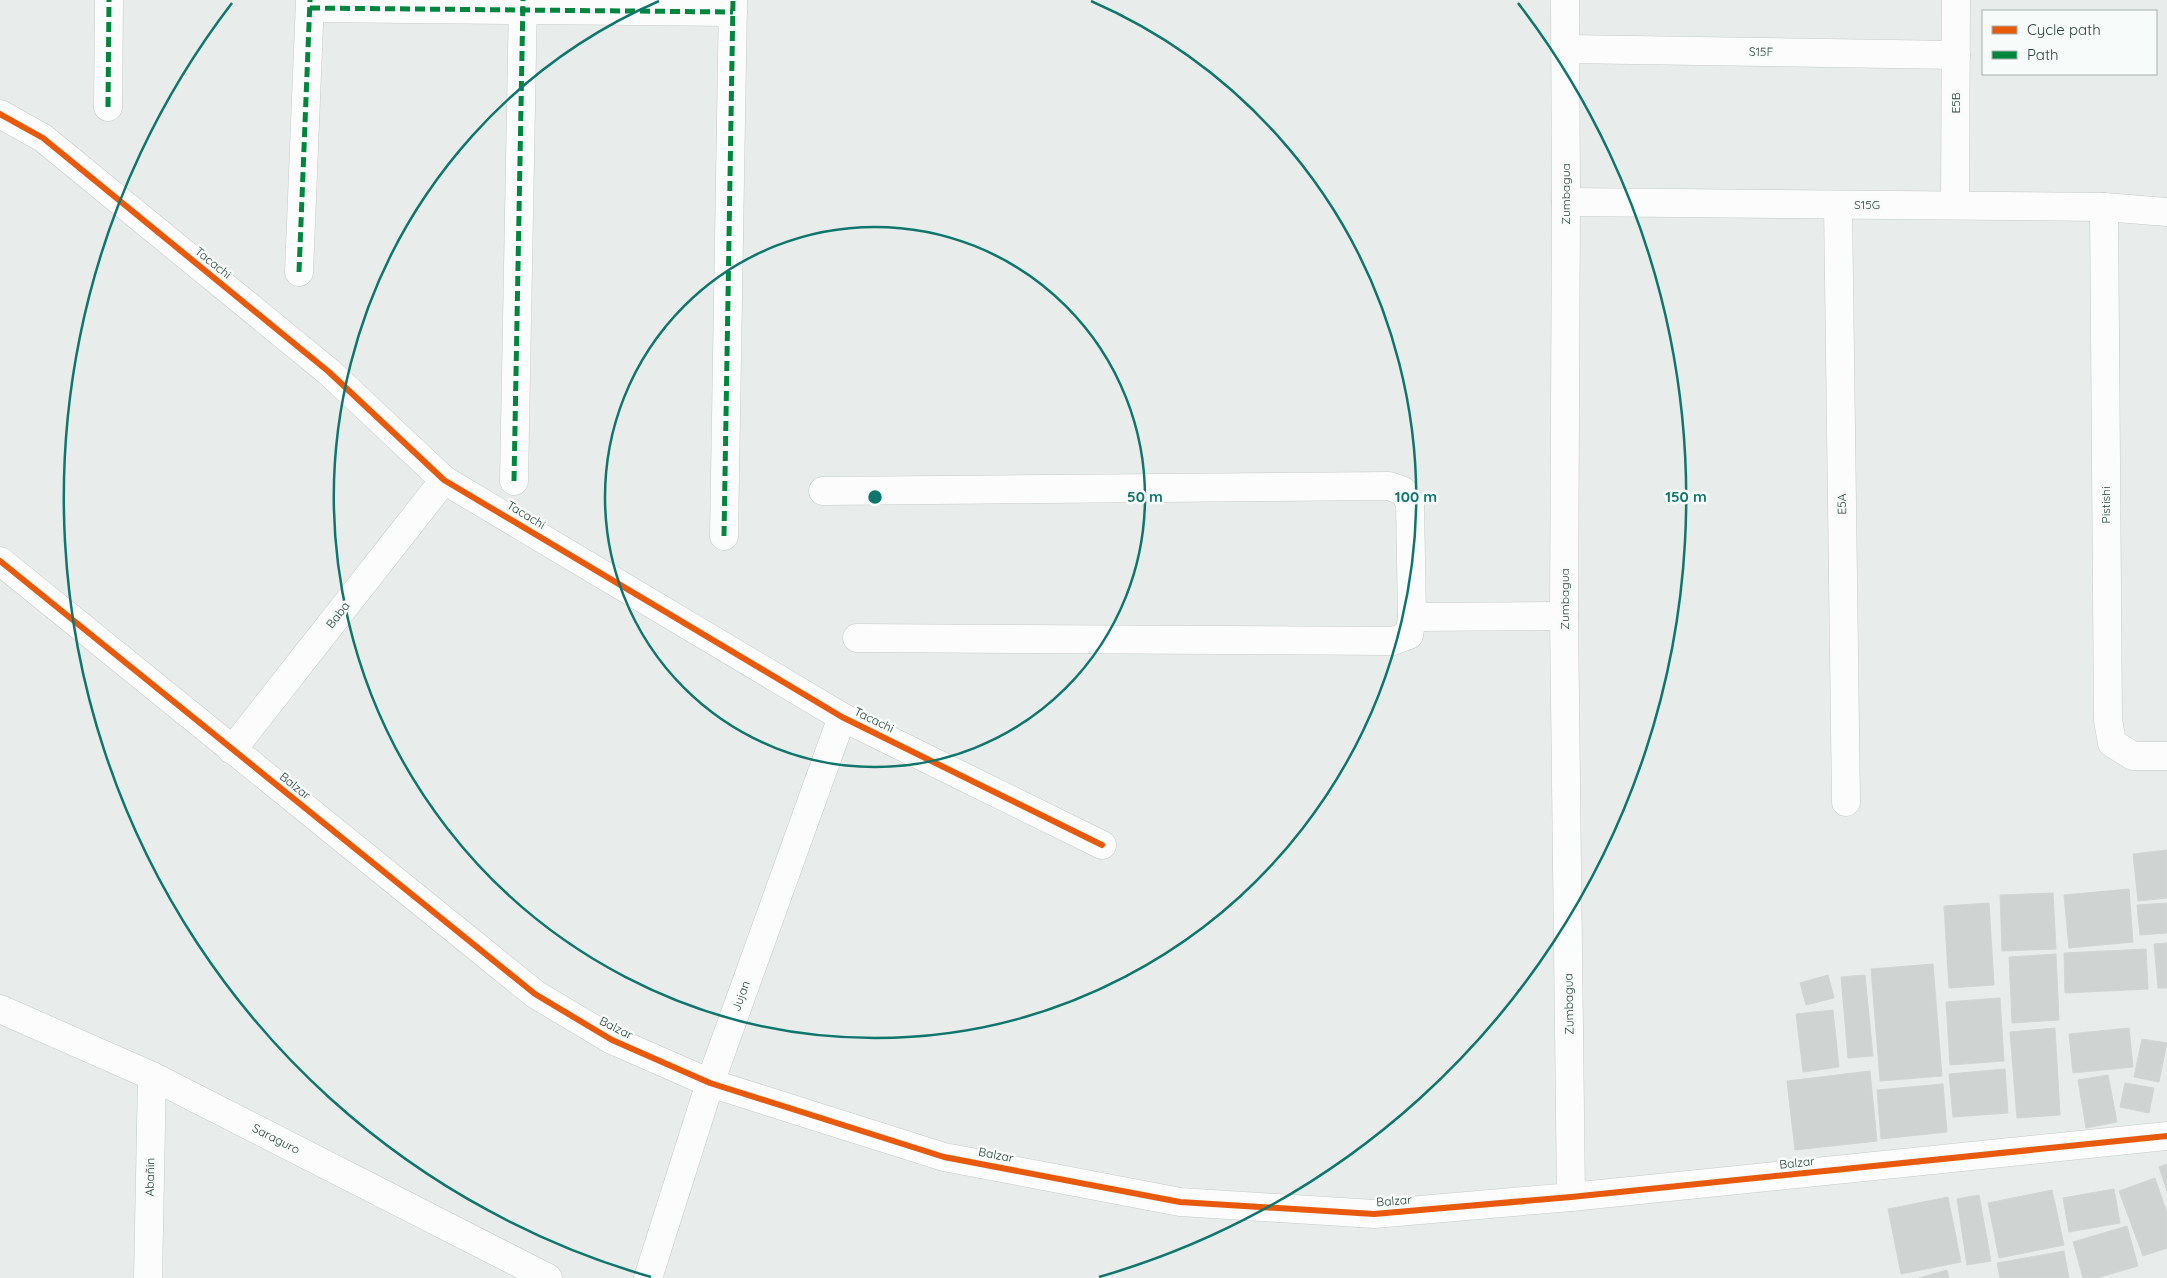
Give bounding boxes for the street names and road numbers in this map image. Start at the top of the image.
street label: S15F [1749,44,1774,59]
street label: E5B [1948,92,1963,114]
street label: Zumbagua [1558,163,1573,225]
street label: S15G [1854,197,1880,212]
street label: Tacachi [192,243,235,282]
street label: Pistishi [2098,487,2113,524]
street label: E5A [1834,493,1849,515]
street label: Tacachi [504,497,548,532]
street label: Zumbagua [1557,568,1572,630]
street label: Baba [323,598,353,631]
street label: Tacachi [852,704,897,736]
street label: Balzar [277,769,314,803]
street label: Zumbagua [1560,973,1577,1035]
street label: Jujan [728,979,753,1013]
street label: Balzar [597,1013,636,1042]
street label: Saraguro [250,1120,303,1157]
street label: Balzar [977,1144,1015,1165]
street label: Balzar [1779,1153,1816,1172]
street label: Abañin [142,1157,157,1196]
street label: Balzar [1376,1192,1413,1209]

